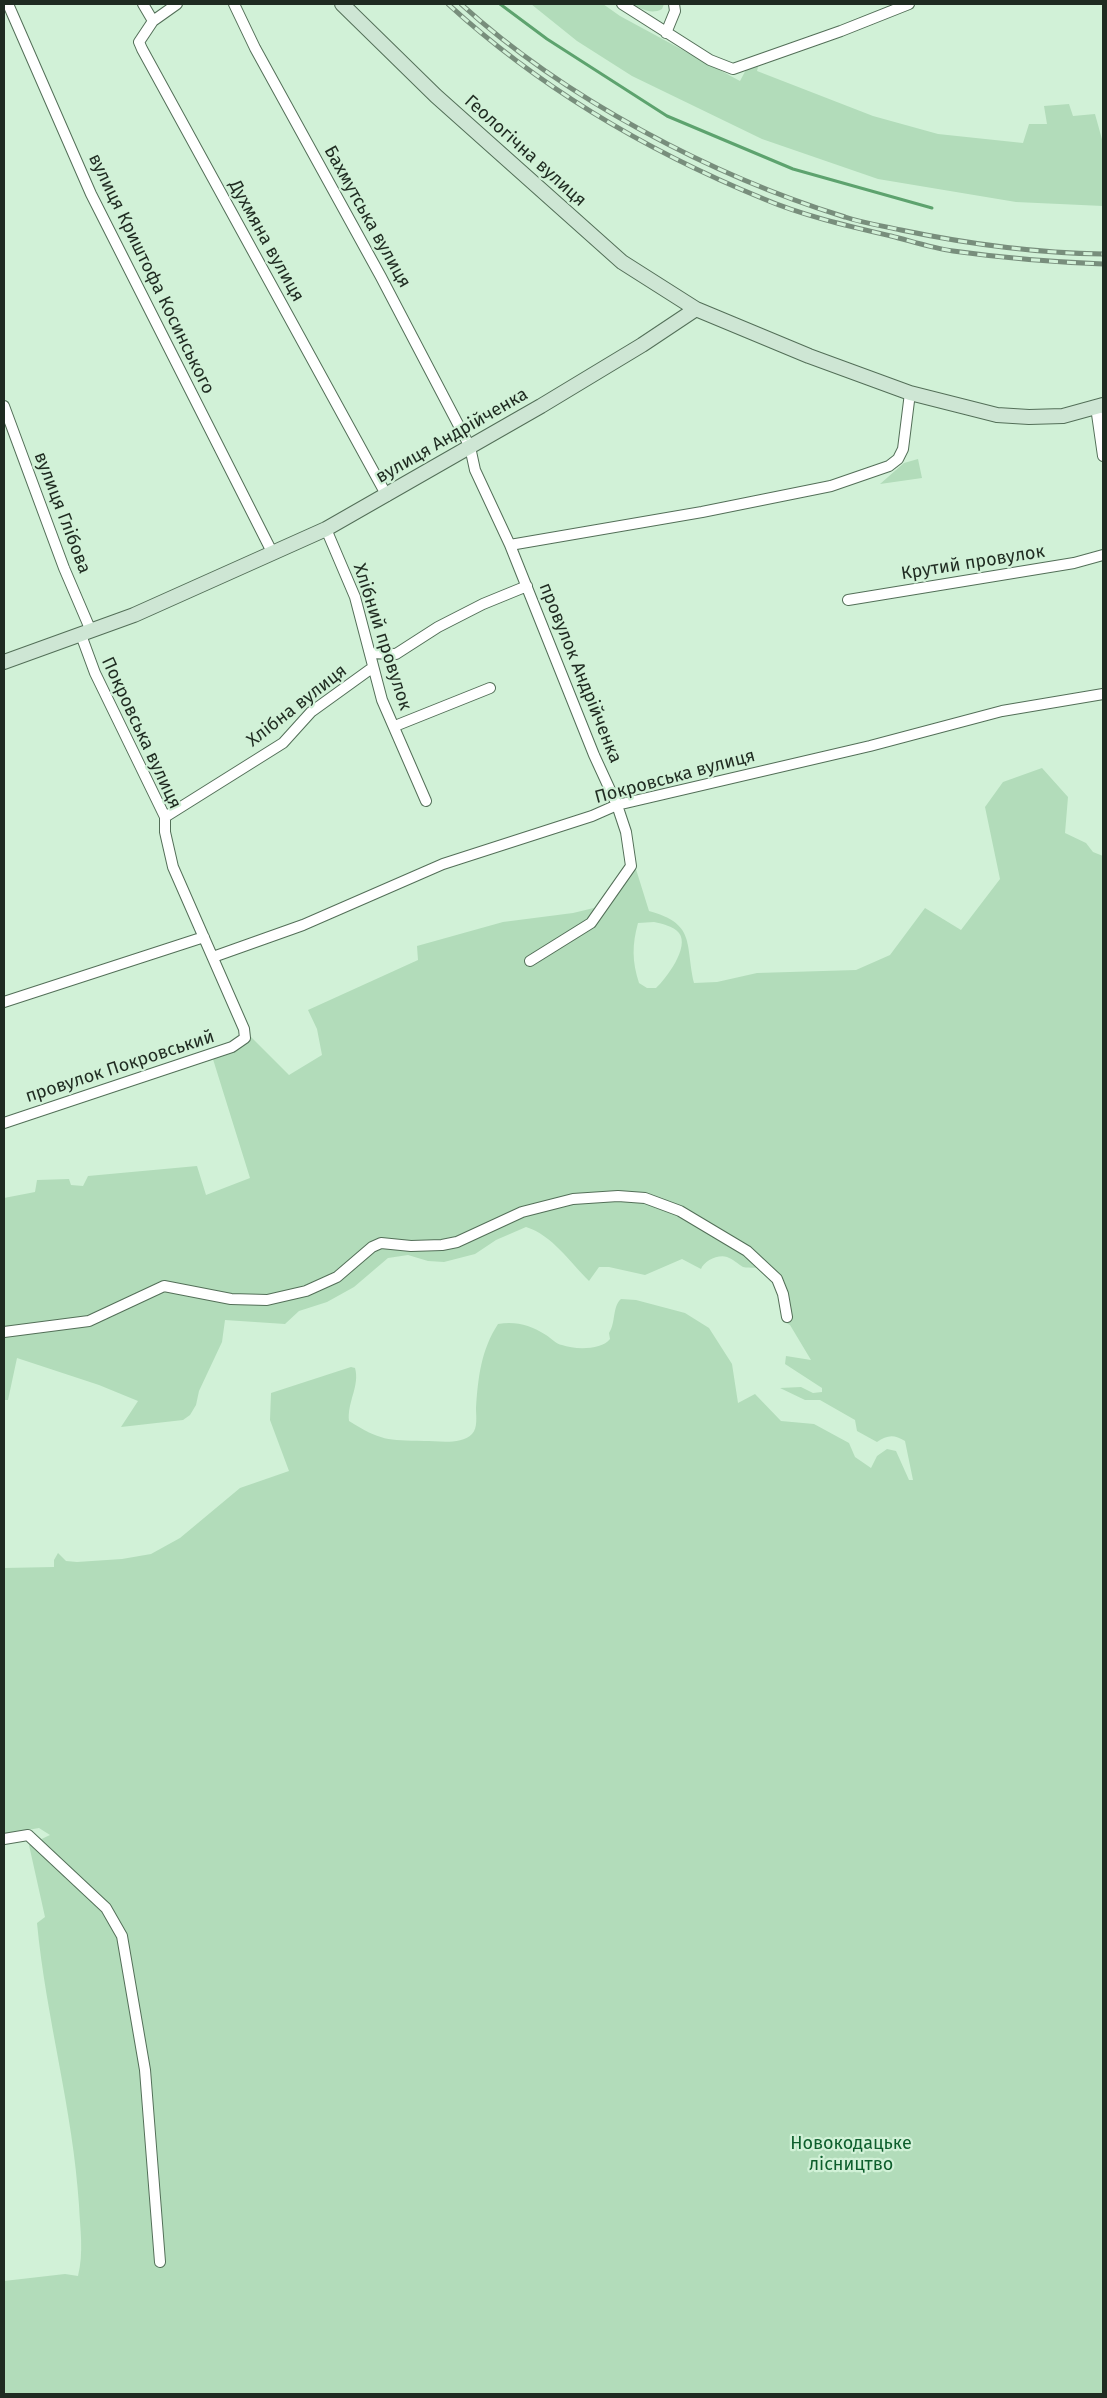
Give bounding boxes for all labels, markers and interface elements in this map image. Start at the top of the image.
street label: Геологічна вулиця [460,91,590,211]
street label: Бахмутська вулиця [319,142,415,292]
street label: вулиця Криштофа Косинського [83,150,219,398]
street label: Духмяна вулиця [224,176,308,306]
street label: вулиця Андрійченка [372,384,532,488]
street label: вулиця Глібова [29,449,95,577]
street label: Крутий провулок [900,541,1046,585]
street label: Хлібний провулок [348,561,416,713]
street label: провулок Андрійченка [534,580,626,766]
street label: Покровська вулиця [96,654,186,812]
street label: Хлібна вулиця [243,660,351,752]
street label: Покровська вулиця [593,745,757,809]
street label: провулок Покровський [23,1026,217,1108]
park label: Новокодацьке лісництво [790,2133,912,2176]

